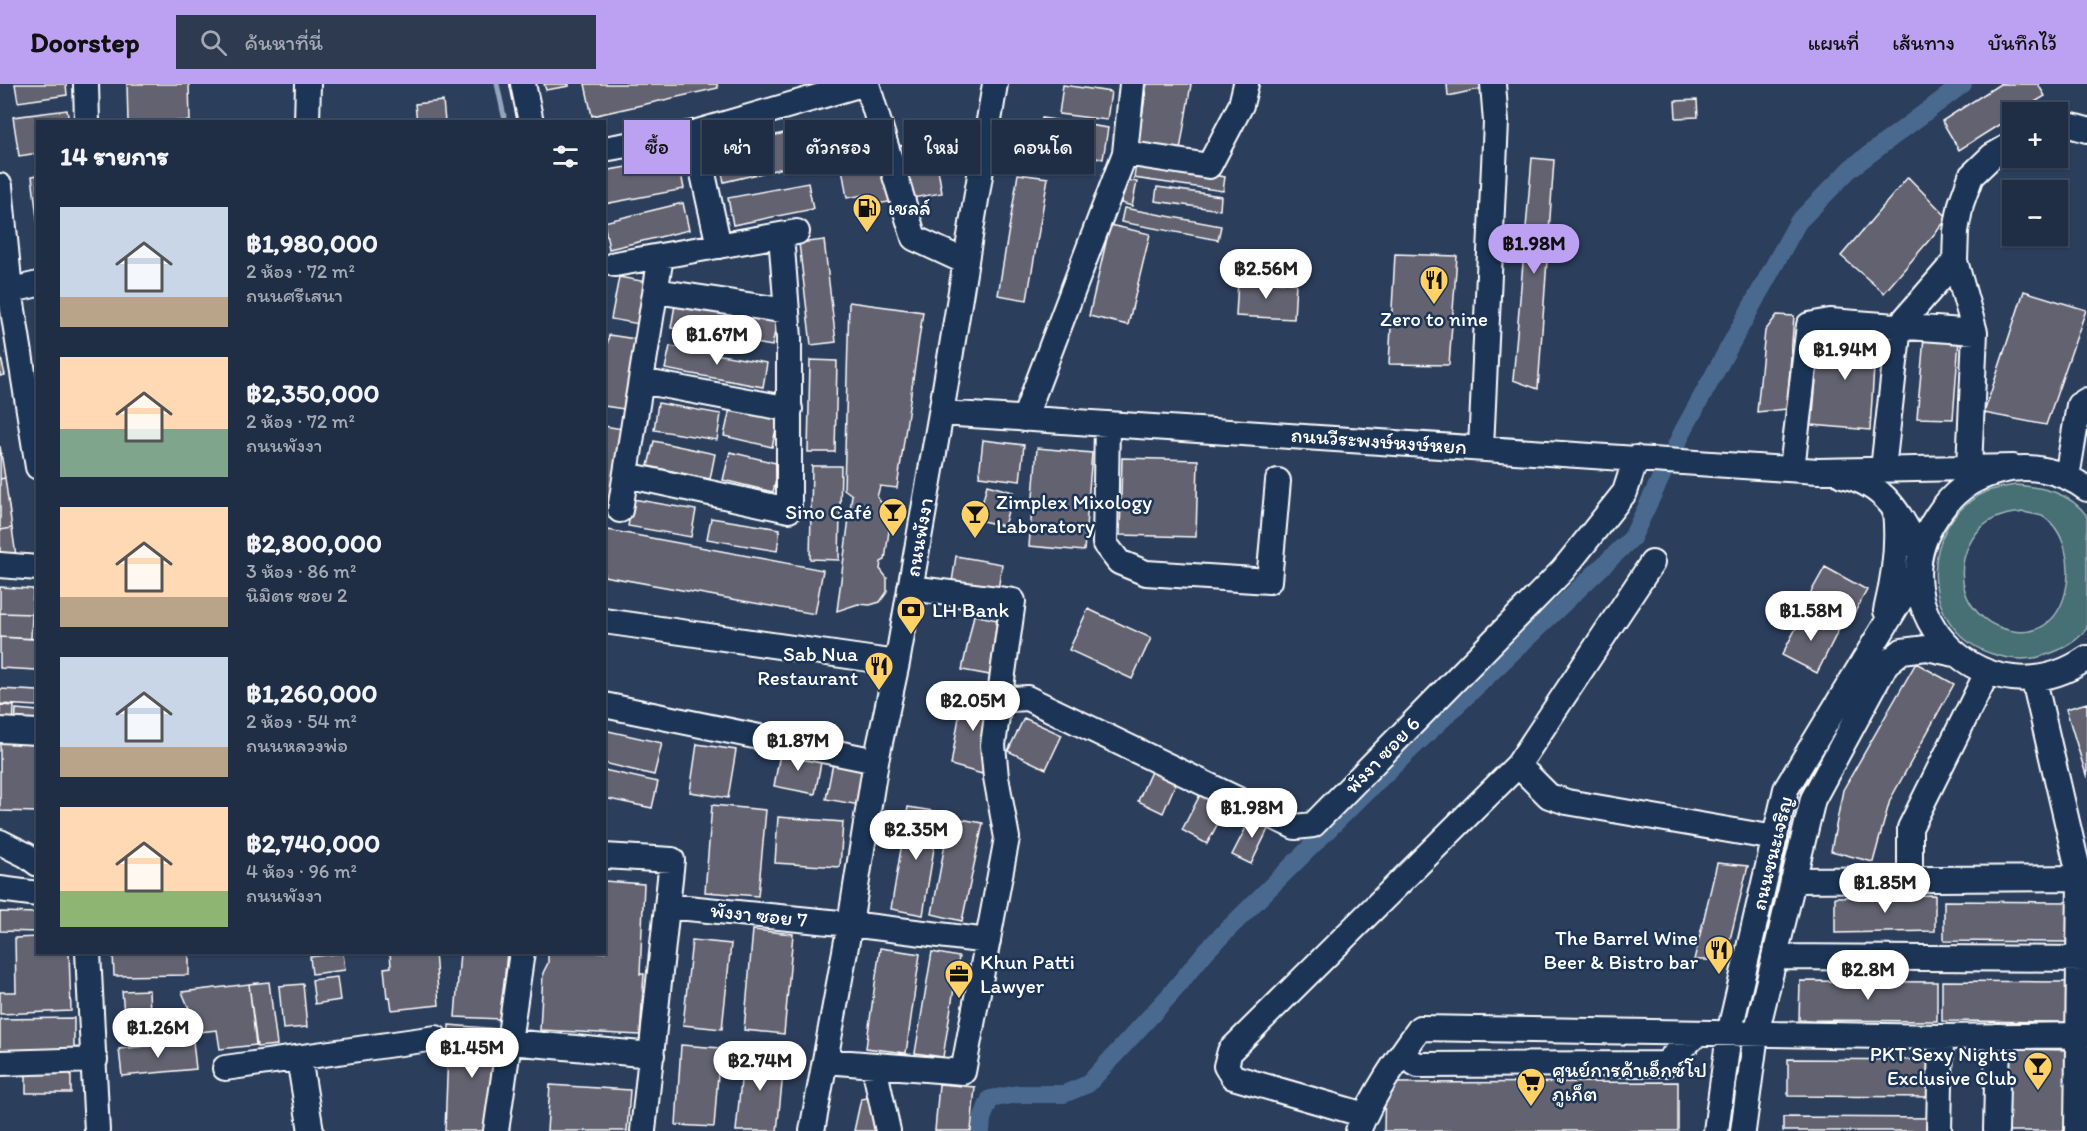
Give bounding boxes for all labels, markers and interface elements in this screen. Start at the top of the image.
search box [176,15,596,69]
text: Doorstep [30,25,140,59]
icon: search [197,26,230,59]
text: ค้นหาที่นี่ [245,29,323,56]
text: แผนที่ [1808,30,1859,55]
text: เส้นทาง [1892,30,1955,55]
text: บันทึกไว้ [1988,30,2057,55]
map controls [2002,102,2068,246]
button: + [2002,102,2068,168]
chip: ซื้อ [624,120,690,174]
chip: เช่า [702,120,773,174]
chip: ตัวกรอง [785,120,892,174]
chip: ใหม่ [904,120,980,174]
chip: คอนโด [992,120,1094,174]
text: 14 รายการ [60,140,169,172]
icon: filters [549,140,582,173]
button: − [2002,180,2068,246]
fuel station icon: เชลล์ [851,192,883,234]
place label: เชลล์ [888,195,931,220]
pin: ฿1.98M [1485,224,1583,275]
text: ฿1,980,000 [246,227,378,259]
icon: home [108,231,180,303]
text: ฿1.98M [1502,231,1566,255]
pin: ฿2.56M [1217,249,1315,300]
text: ฿2.56M [1234,256,1298,280]
text: 2 ห้อง · 72 m² [246,259,355,283]
restaurant icon: Zero to nine [1418,264,1450,306]
text: ถนนศรีเสนา [246,283,343,307]
place label: Zero to nine [1380,306,1488,331]
pin: ฿1.67M [668,315,766,366]
text: ฿1.67M [686,322,748,346]
pin: ฿1.94M [1796,330,1894,381]
text: ฿1.94M [1813,337,1877,361]
text: ฿2,350,000 [246,377,380,409]
icon: home [108,381,180,453]
text: 2 ห้อง · 72 m² [246,409,355,433]
street label: ถนนวีระพงษ์หงษ์หยก [1290,422,1468,459]
text: ถนนพังงา [246,433,322,457]
place label: Zimplex Mixology Laboratory [996,489,1152,538]
street label: ถนนพังงา [899,495,938,579]
bar icon: Sino Café [877,496,909,538]
bar icon: Zimplex Mixology Laboratory [959,498,991,540]
place label: Sino Café [785,499,872,524]
text: ฿2,800,000 [246,527,382,559]
icon: home [108,531,180,603]
text: 3 ห้อง · 86 m² [246,559,356,583]
text: นิมิตร ซอย 2 [246,583,348,607]
pin: ฿1.58M [1762,591,1860,642]
bank icon: LH Bank [895,594,927,636]
place label: LH Bank [932,597,1009,622]
text: ฿1.58M [1779,598,1843,622]
place label: Sab Nua Restaurant [757,641,858,690]
restaurant icon: Sab Nua Restaurant [863,650,895,692]
text: ฿1,260,000 [246,677,378,709]
icon: home [108,681,180,753]
pin: ฿2.05M [924,681,1022,732]
text: ฿2.05M [940,688,1006,712]
text: 2 ห้อง · 54 m² [246,709,357,733]
street label: พังงา ซอย 6 [1339,711,1425,799]
pin: ฿1.87M [749,721,847,772]
text: ฿1.87M [767,728,829,752]
text: ถนนหลวงพ่อ [246,733,348,757]
pin: ฿1.98M [1203,788,1301,839]
street label: ถนนชนะเจริญ [1745,793,1798,913]
text: ฿1.98M [1220,795,1284,819]
pin: ฿2.35M [867,810,965,861]
text: ฿2.35M [884,817,948,841]
text: ฿2,740,000 [246,827,380,859]
icon: home [108,831,180,903]
text: 4 ห้อง · 96 m² [246,859,357,883]
pin: ฿1.85M [1836,863,1934,914]
text: ฿1.85M [1853,870,1917,894]
text: ถนนพังงา [246,883,322,907]
street label: พังงา ซอย 7 [709,897,809,932]
place label: The Barrel Wine Beer & Bistro bar [1544,925,1699,974]
restaurant icon: The Barrel Wine Beer & Bistro bar [1703,934,1735,976]
place label: Khun Patti Lawyer [980,949,1075,998]
pin: ฿2.8M [1826,950,1910,1001]
text: ฿2.8M [1841,957,1895,981]
office icon: Khun Patti Lawyer [943,958,975,1000]
pin: ฿1.26M [109,1008,207,1059]
text: ฿1.26M [126,1015,190,1039]
pin: ฿1.45M [423,1028,521,1079]
text: ฿1.45M [440,1035,504,1059]
pin: ฿2.74M [711,1041,809,1092]
place label: PKT Sexy Nights Exclusive Club [1870,1041,2017,1090]
text: ฿2.74M [727,1048,793,1072]
bar icon: PKT Sexy Nights Exclusive Club [2022,1050,2054,1092]
place label: ศูนย์การค้าเอ็กซ์โป ภูเก็ต [1552,1057,1707,1108]
supermarket icon: ศูนย์การค้าเอ็กซ์โป ภูเก็ต [1515,1066,1547,1108]

